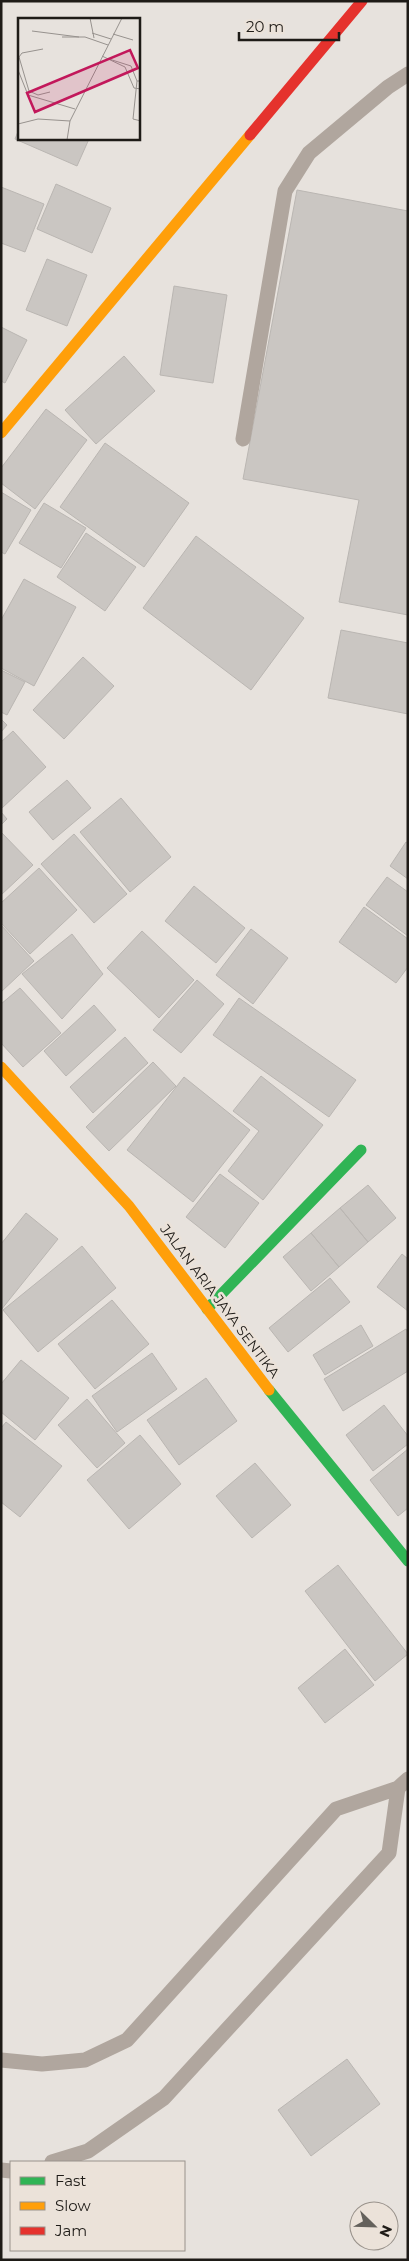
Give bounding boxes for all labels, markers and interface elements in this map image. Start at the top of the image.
scale bar [239,10,339,42]
text: 20 m [246,17,284,36]
inset map [18,18,140,140]
street label: JALAN ARIA JAYA SENTIKA [156,1220,284,1382]
legend [10,2161,185,2251]
text: Fast [55,2171,86,2190]
text: Slow [55,2196,91,2215]
north arrow [349,2201,399,2251]
text: Jam [54,2221,87,2240]
text: N [375,2222,396,2240]

